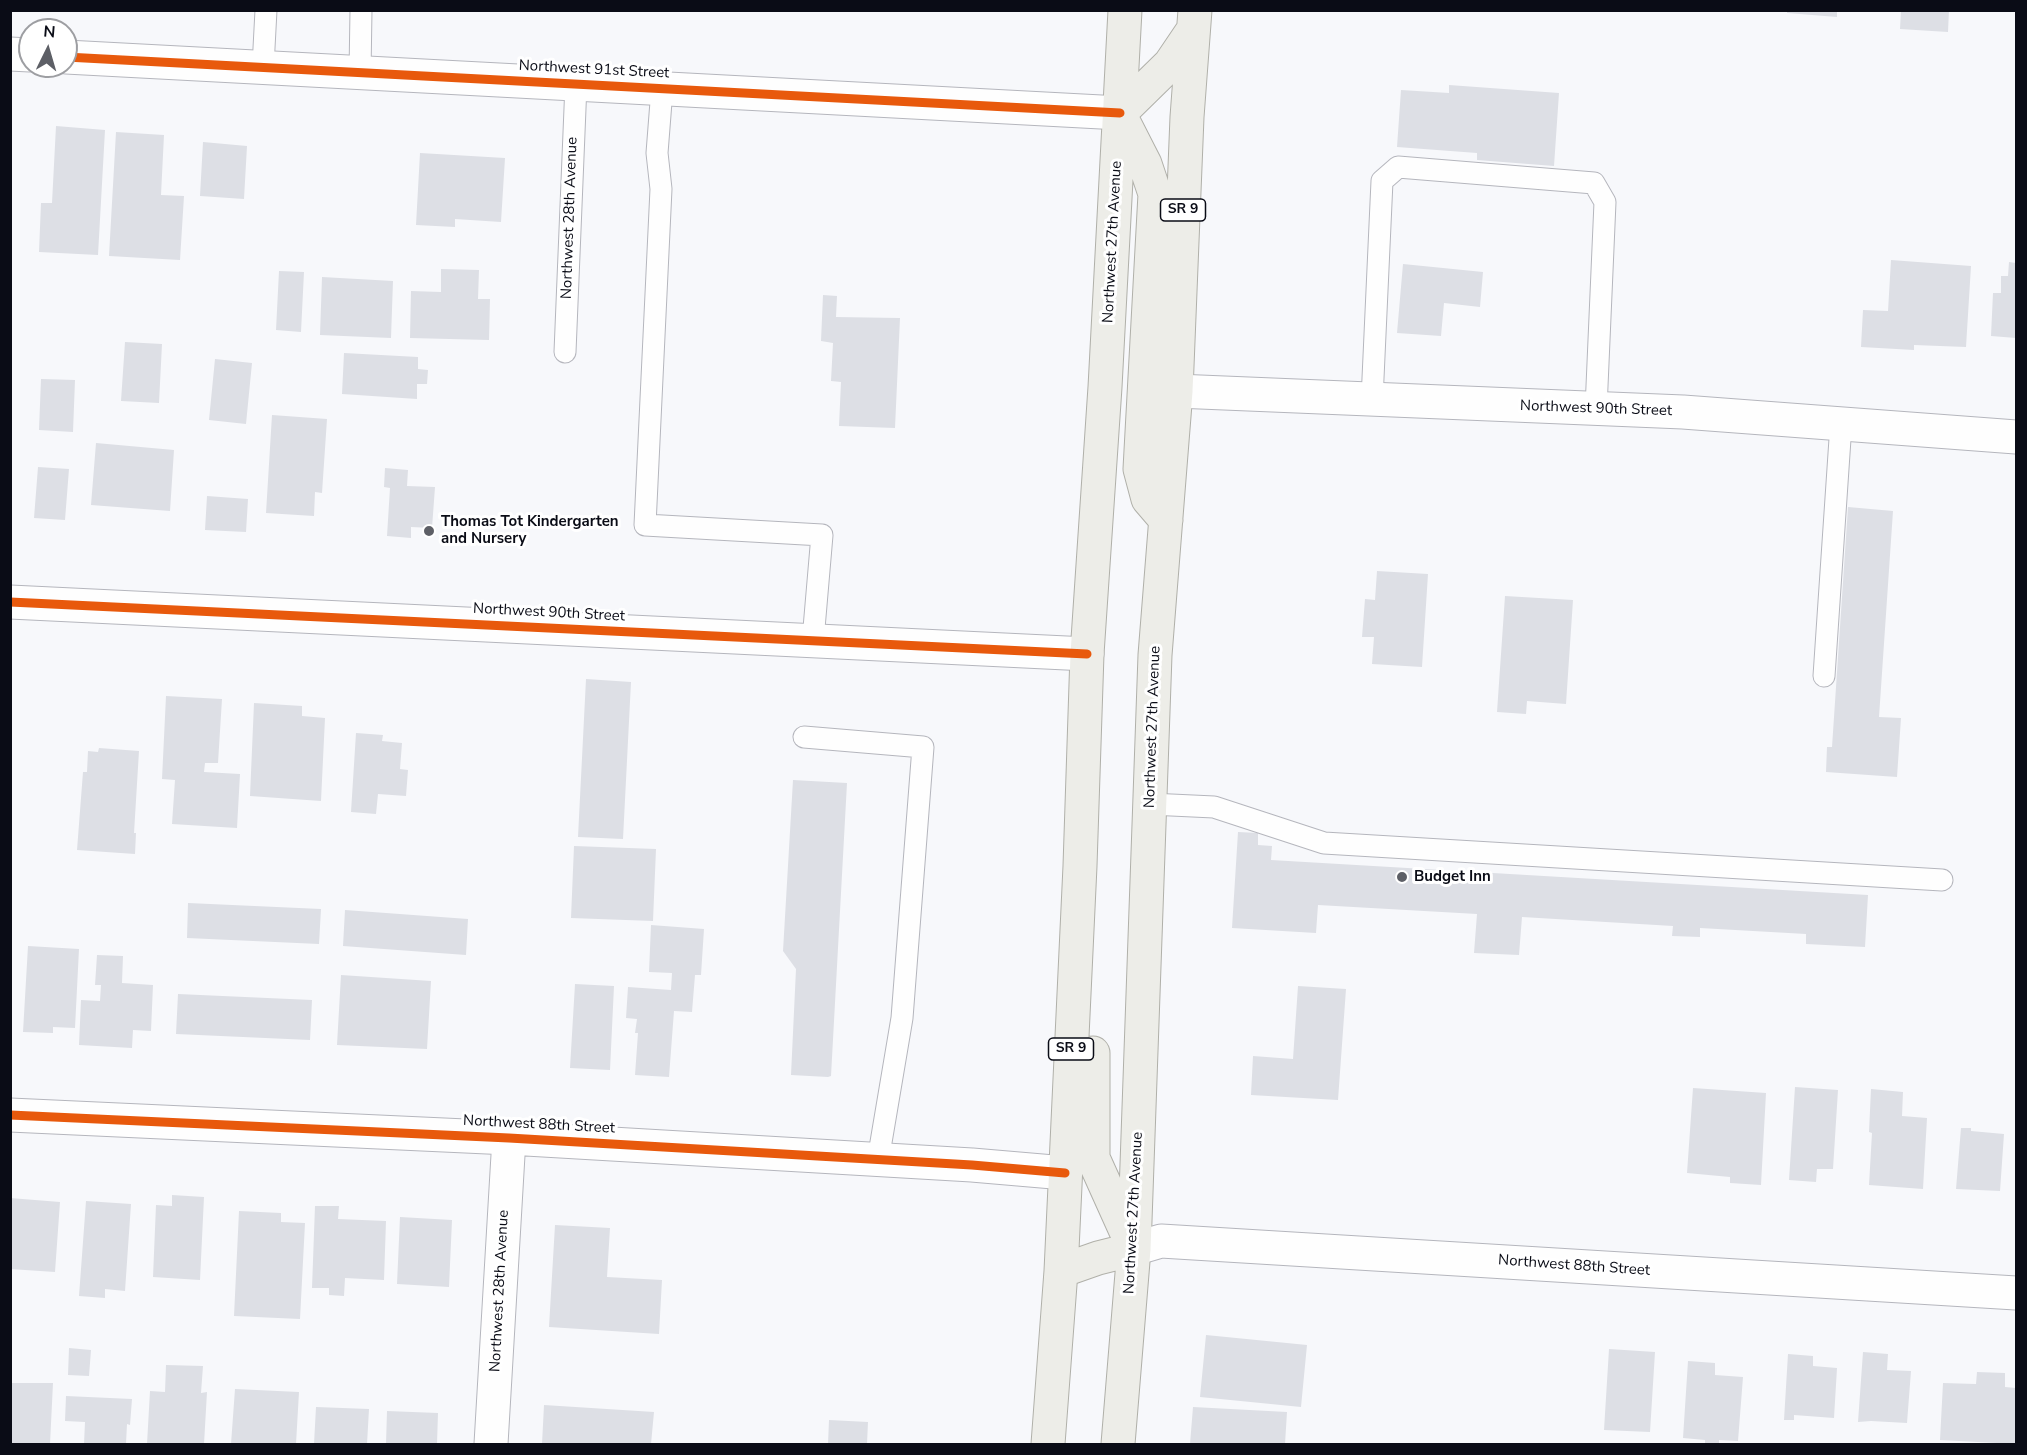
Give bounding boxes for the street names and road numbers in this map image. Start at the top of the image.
street label: Northwest 91st Street [518,57,670,83]
street label: Northwest 28th Avenue [558,137,582,299]
street label: Northwest 27th Avenue [1100,160,1126,324]
road number: SR 9 [1160,199,1206,221]
street label: Northwest 90th Street [1520,397,1672,421]
street label: Northwest 90th Street [473,600,625,626]
street label: Northwest 27th Avenue [1141,646,1165,808]
road number: SR 9 [1048,1038,1094,1060]
street label: Northwest 88th Street [463,1112,615,1138]
street label: Northwest 27th Avenue [1121,1131,1147,1295]
street label: Northwest 28th Avenue [487,1209,513,1373]
street label: Northwest 88th Street [1497,1252,1651,1280]

